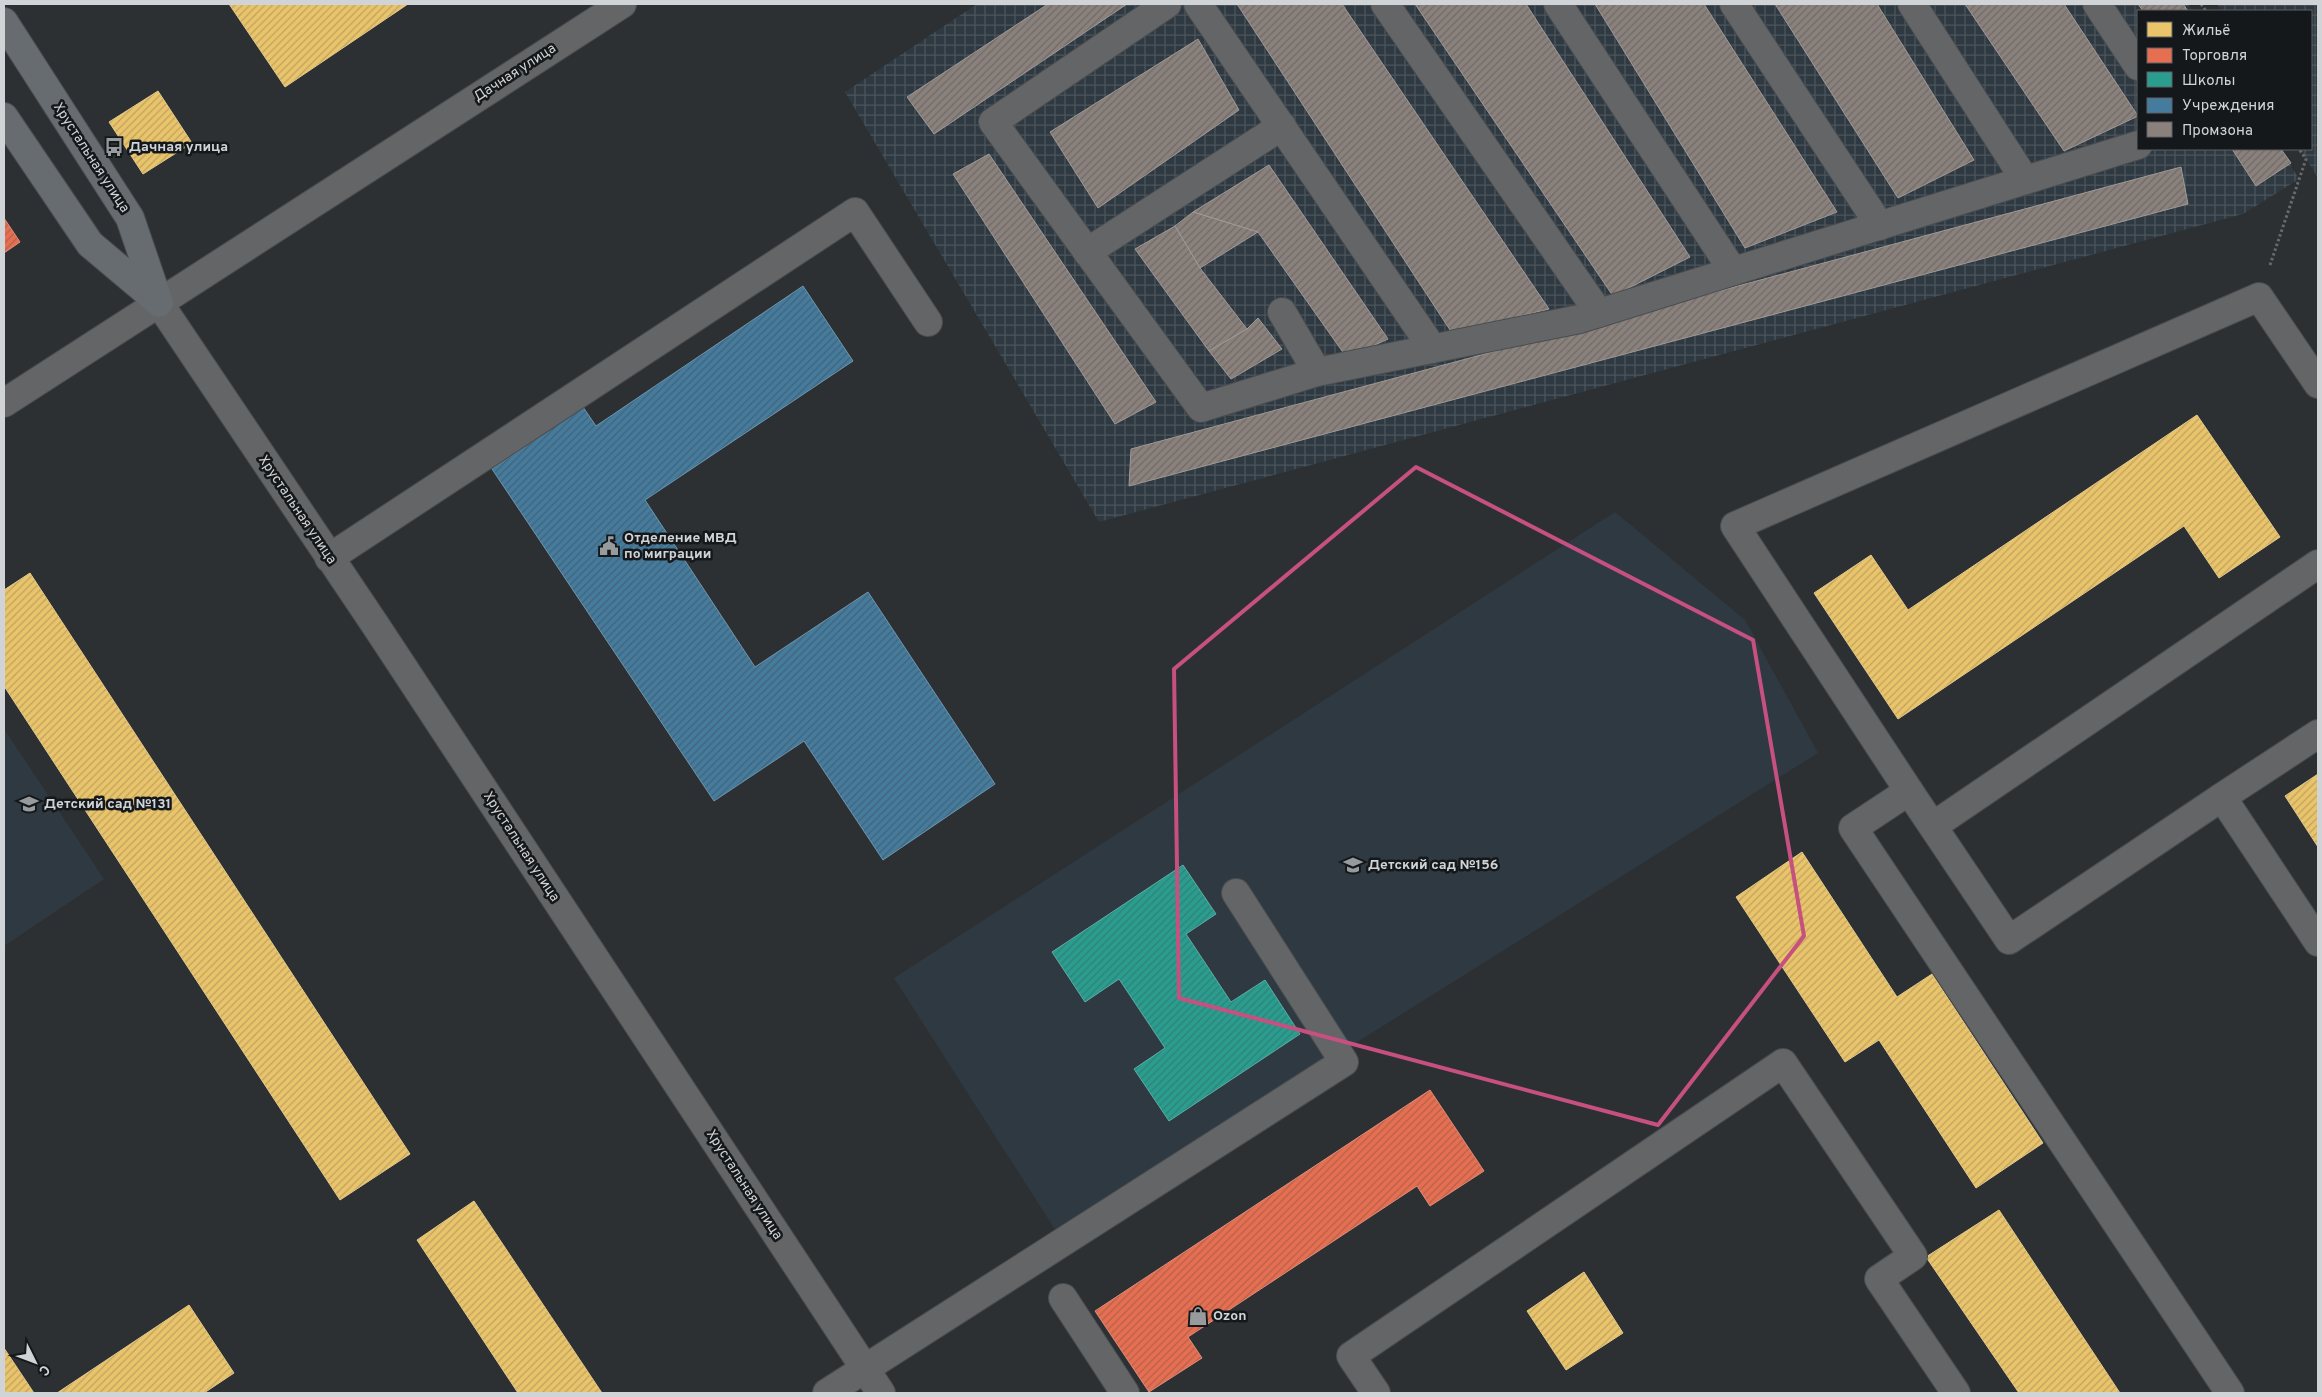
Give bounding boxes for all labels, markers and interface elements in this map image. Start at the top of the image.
legend [2137,10,2312,150]
text: Жильё [2182,22,2230,41]
street label: Дачная улица [471,40,559,106]
text: Торговля [2182,47,2247,66]
text: Школы [2182,72,2236,91]
text: Учреждения [2182,97,2274,116]
street label: Хрустальная улица [49,100,133,216]
text: Промзона [2182,122,2253,141]
bus stop icon: Дачная улица [103,136,125,158]
place label: Дачная улица [129,139,228,156]
street label: Хрустальная улица [254,452,340,568]
place label: Отделение МВД по миграции [624,530,737,563]
public building icon: Отделение МВД по миграции [598,535,620,557]
street label: Хрустальная улица [479,789,563,905]
school or university icon: Детский сад №131 [18,793,40,815]
place label: Детский сад №131 [44,796,171,813]
school or university icon: Детский сад №156 [1342,854,1364,876]
place label: Детский сад №156 [1368,857,1498,874]
street label: Хрустальная улица [702,1127,786,1243]
shop icon: Ozon [1187,1305,1209,1327]
place label: Ozon [1213,1308,1246,1325]
north arrow [10,1337,60,1387]
text: С [34,1361,53,1379]

